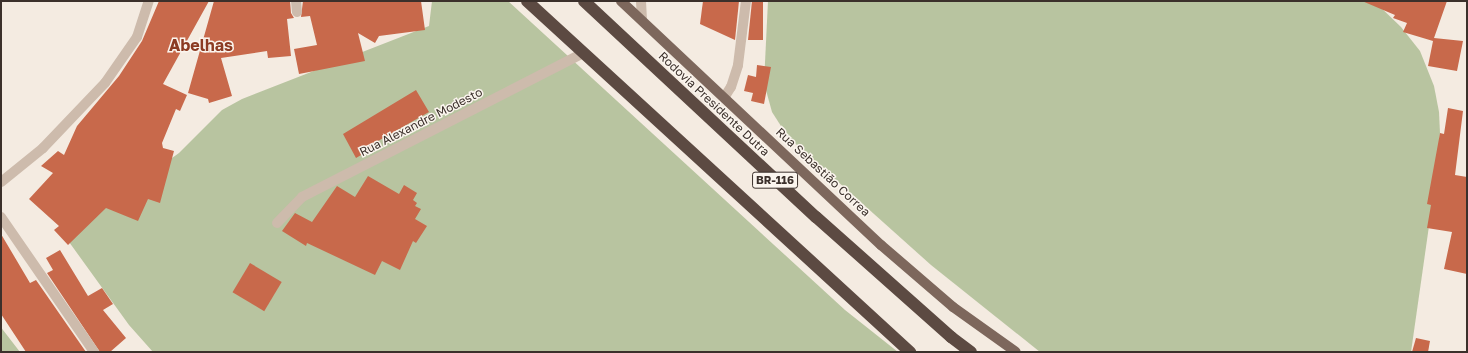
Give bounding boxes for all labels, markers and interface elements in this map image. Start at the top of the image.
district label: Abelhas [169,35,233,55]
street label: Rodovia Presidente Dutra [656,49,772,159]
street label: Rua Alexandre Modesto [357,85,485,159]
street label: Rua Sebastião Correa [773,125,873,219]
road number: BR-116 [752,171,798,189]

